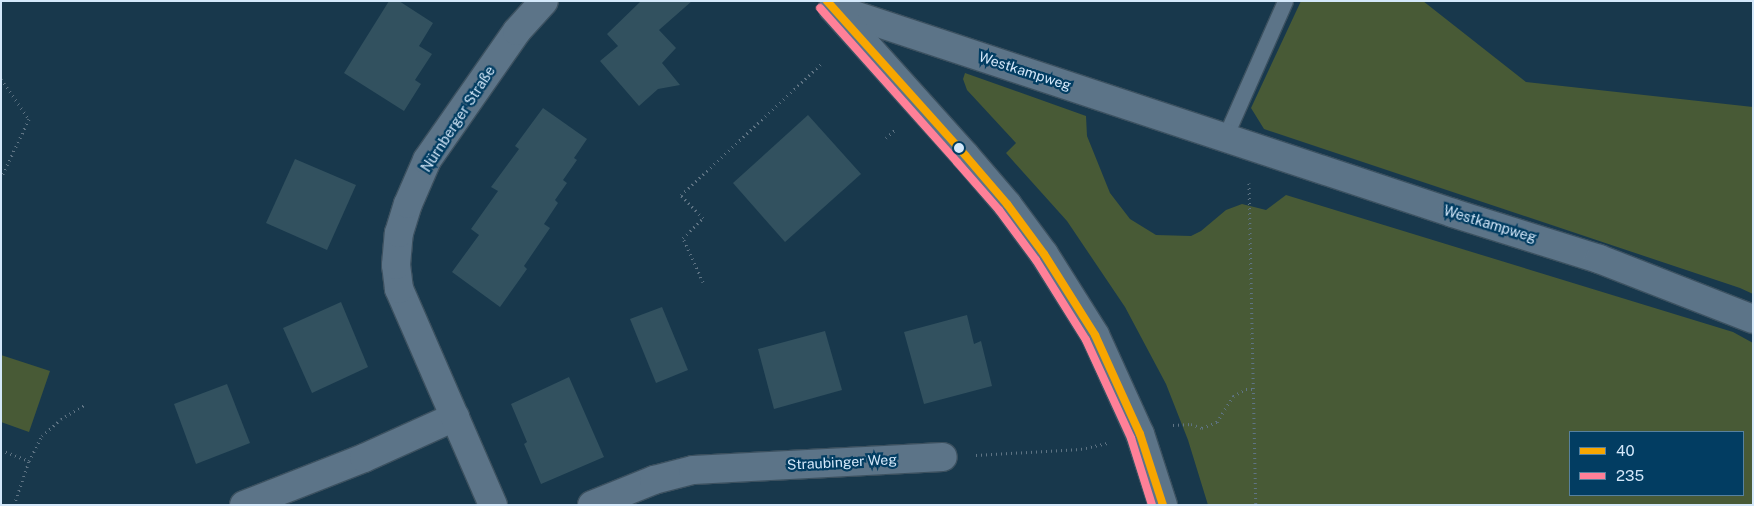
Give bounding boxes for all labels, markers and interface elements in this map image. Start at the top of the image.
street label: Westkampweg [977,48,1073,94]
street label: Nürnberger Straße [418,63,498,175]
unlabelled marker [954,143,964,153]
street label: Westkampweg [1442,202,1538,246]
legend [1569,431,1744,496]
text: 40 [1616,442,1635,459]
street label: Straubinger Weg [786,451,898,473]
text: 235 [1616,467,1644,484]

